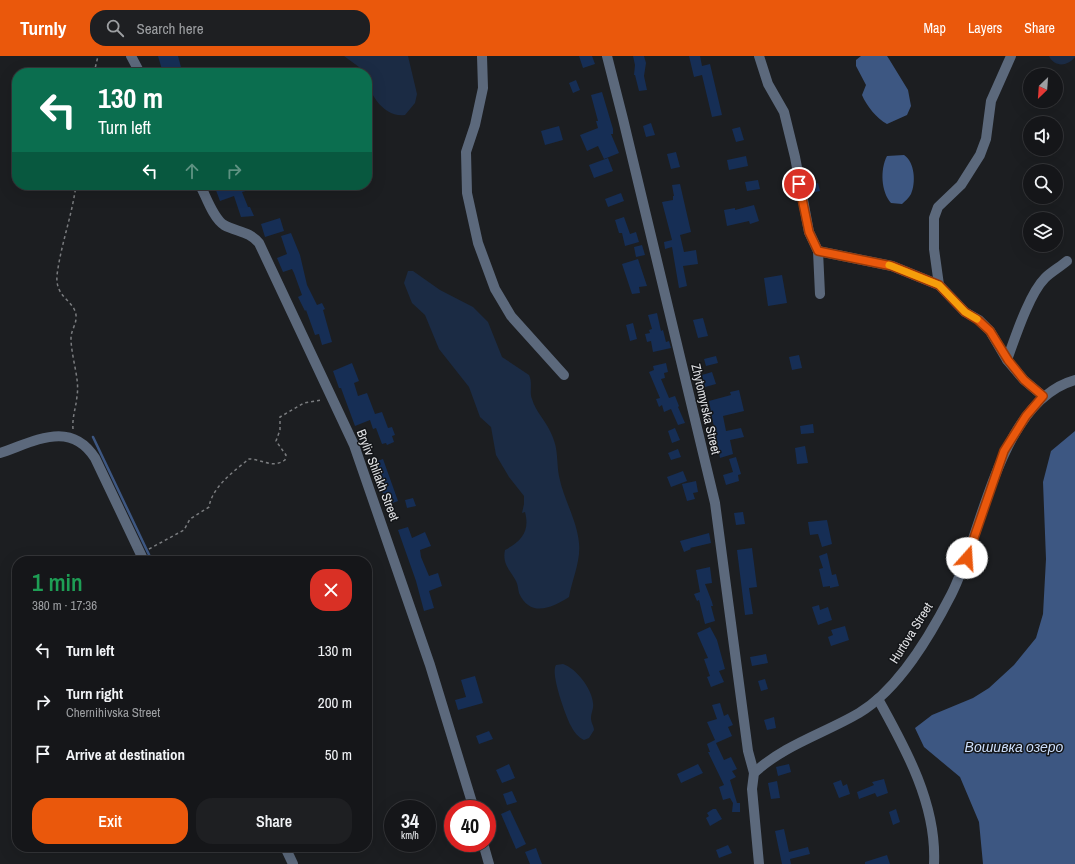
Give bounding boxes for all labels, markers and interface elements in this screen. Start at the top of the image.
search box [90,10,370,46]
text: Turnly [20,15,66,41]
icon: search [104,17,126,39]
text: Search here [136,18,204,39]
text: Map [924,19,946,37]
text: Layers [968,19,1002,37]
text: Share [1024,19,1055,37]
north arrow [1023,68,1063,108]
map controls [1023,68,1063,252]
text: 130 m [98,79,163,117]
icon: left [32,84,84,136]
text: Turn left [98,115,151,140]
button: sound [1023,116,1063,156]
icon: left [139,160,161,182]
icon: ahead [181,160,203,182]
icon: right [223,160,245,182]
button: search [1023,164,1063,204]
pin [782,167,816,201]
icon: arrive [788,173,810,195]
button: layers [1023,212,1063,252]
street label: Zhytomyrska Street [687,362,725,456]
street label: Bryliv Shliakh Street [353,427,403,523]
position arrow [946,537,988,579]
text: 1 min [32,566,83,598]
button: close [310,569,352,611]
text: 380 m · 17:36 [32,597,97,614]
street label: Hurtova Street [886,599,936,667]
icon: left [32,639,54,661]
text: Turn left [66,640,114,661]
text: 130 m [318,640,352,661]
text: Turn right [66,683,123,704]
icon: right [32,691,54,713]
text: 200 m [318,692,352,713]
text: Chernihivska Street [66,704,160,721]
water label: Вошивка озеро [965,738,1064,756]
icon: arrive [32,743,54,765]
text: Arrive at destination [66,744,185,765]
text: 50 m [325,744,352,765]
button: Exit [32,798,188,844]
button: Share [196,798,352,844]
speed limit sign: 40 [444,800,496,852]
text: 34 [401,807,419,834]
text: km/h [401,829,419,842]

